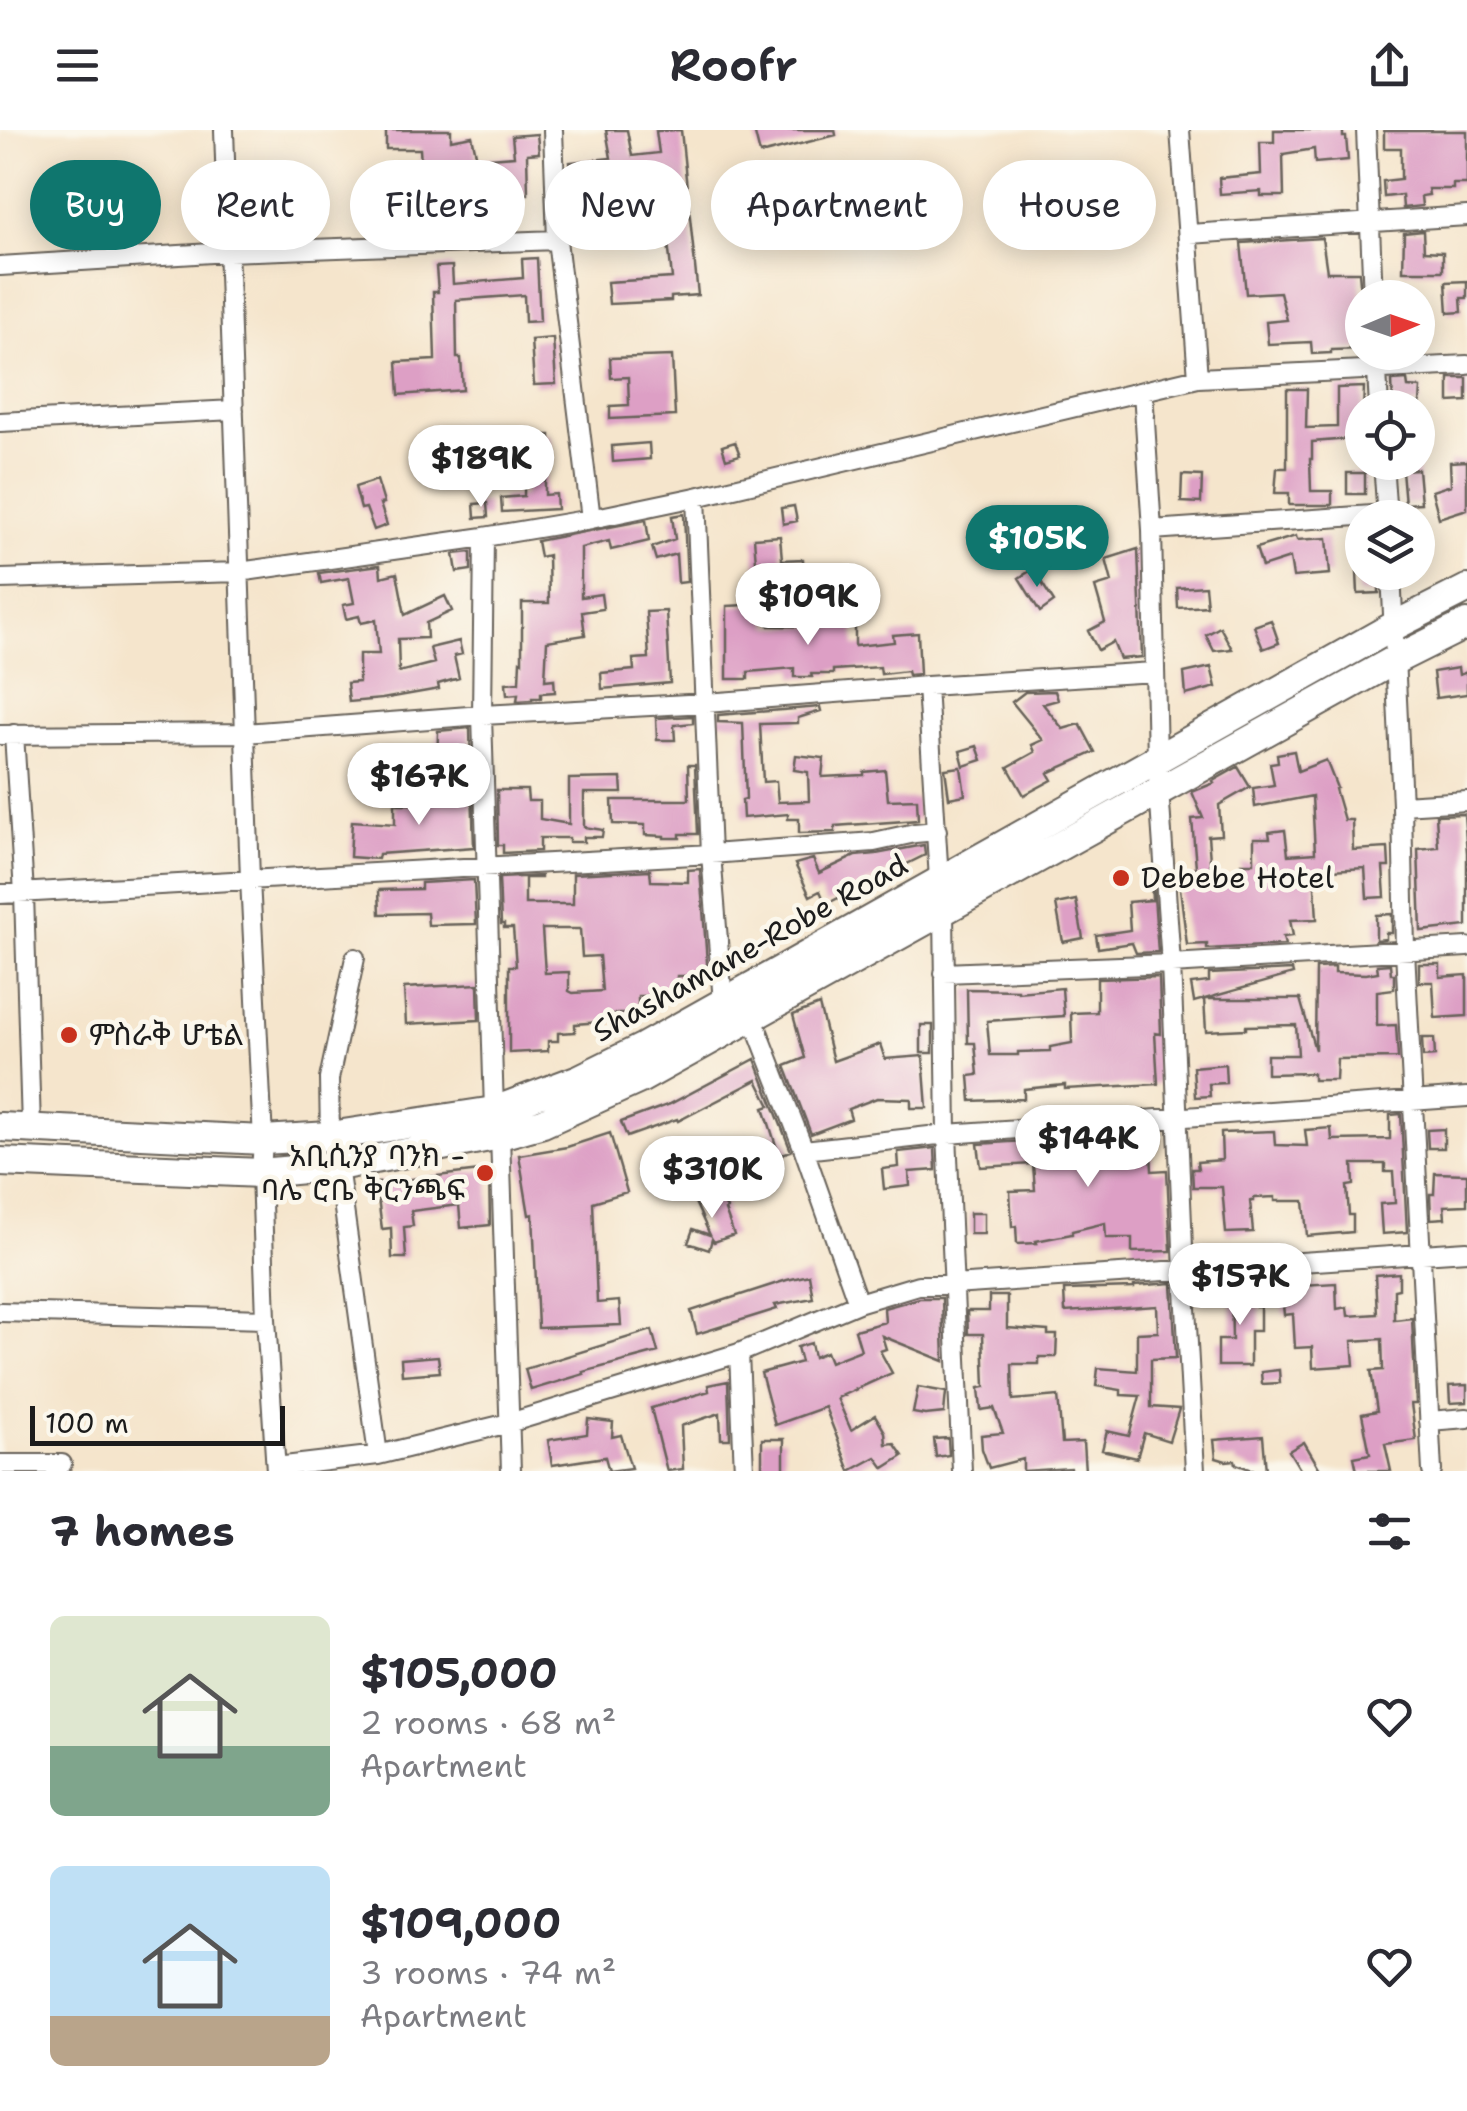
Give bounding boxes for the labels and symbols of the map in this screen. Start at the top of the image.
north arrow [1345,280,1435,370]
pin: $189K [411,425,551,510]
pin: $105K [967,505,1107,590]
pin: $109K [738,563,878,648]
pin: $167K [349,743,489,828]
street label: Shashamane-Robe Road [585,844,915,1051]
place label: Debebe Hotel [1141,857,1334,898]
marker: Debebe Hotel [1110,867,1132,889]
place label: ምስራቅ ሆቴል [89,1014,244,1055]
marker: ምስራቅ ሆቴል [58,1024,80,1046]
pin: $144K [1018,1105,1158,1190]
place label: አቢሲንያ ባንክ - ባሌ ሮቤ ቅርንጫፍ [261,1135,465,1210]
pin: $310K [642,1136,782,1221]
marker: አቢሲንያ ባንክ - ባሌ ሮቤ ቅርንጫፍ [474,1162,496,1184]
pin: $157K [1170,1243,1310,1328]
scale bar [30,1401,285,1446]

